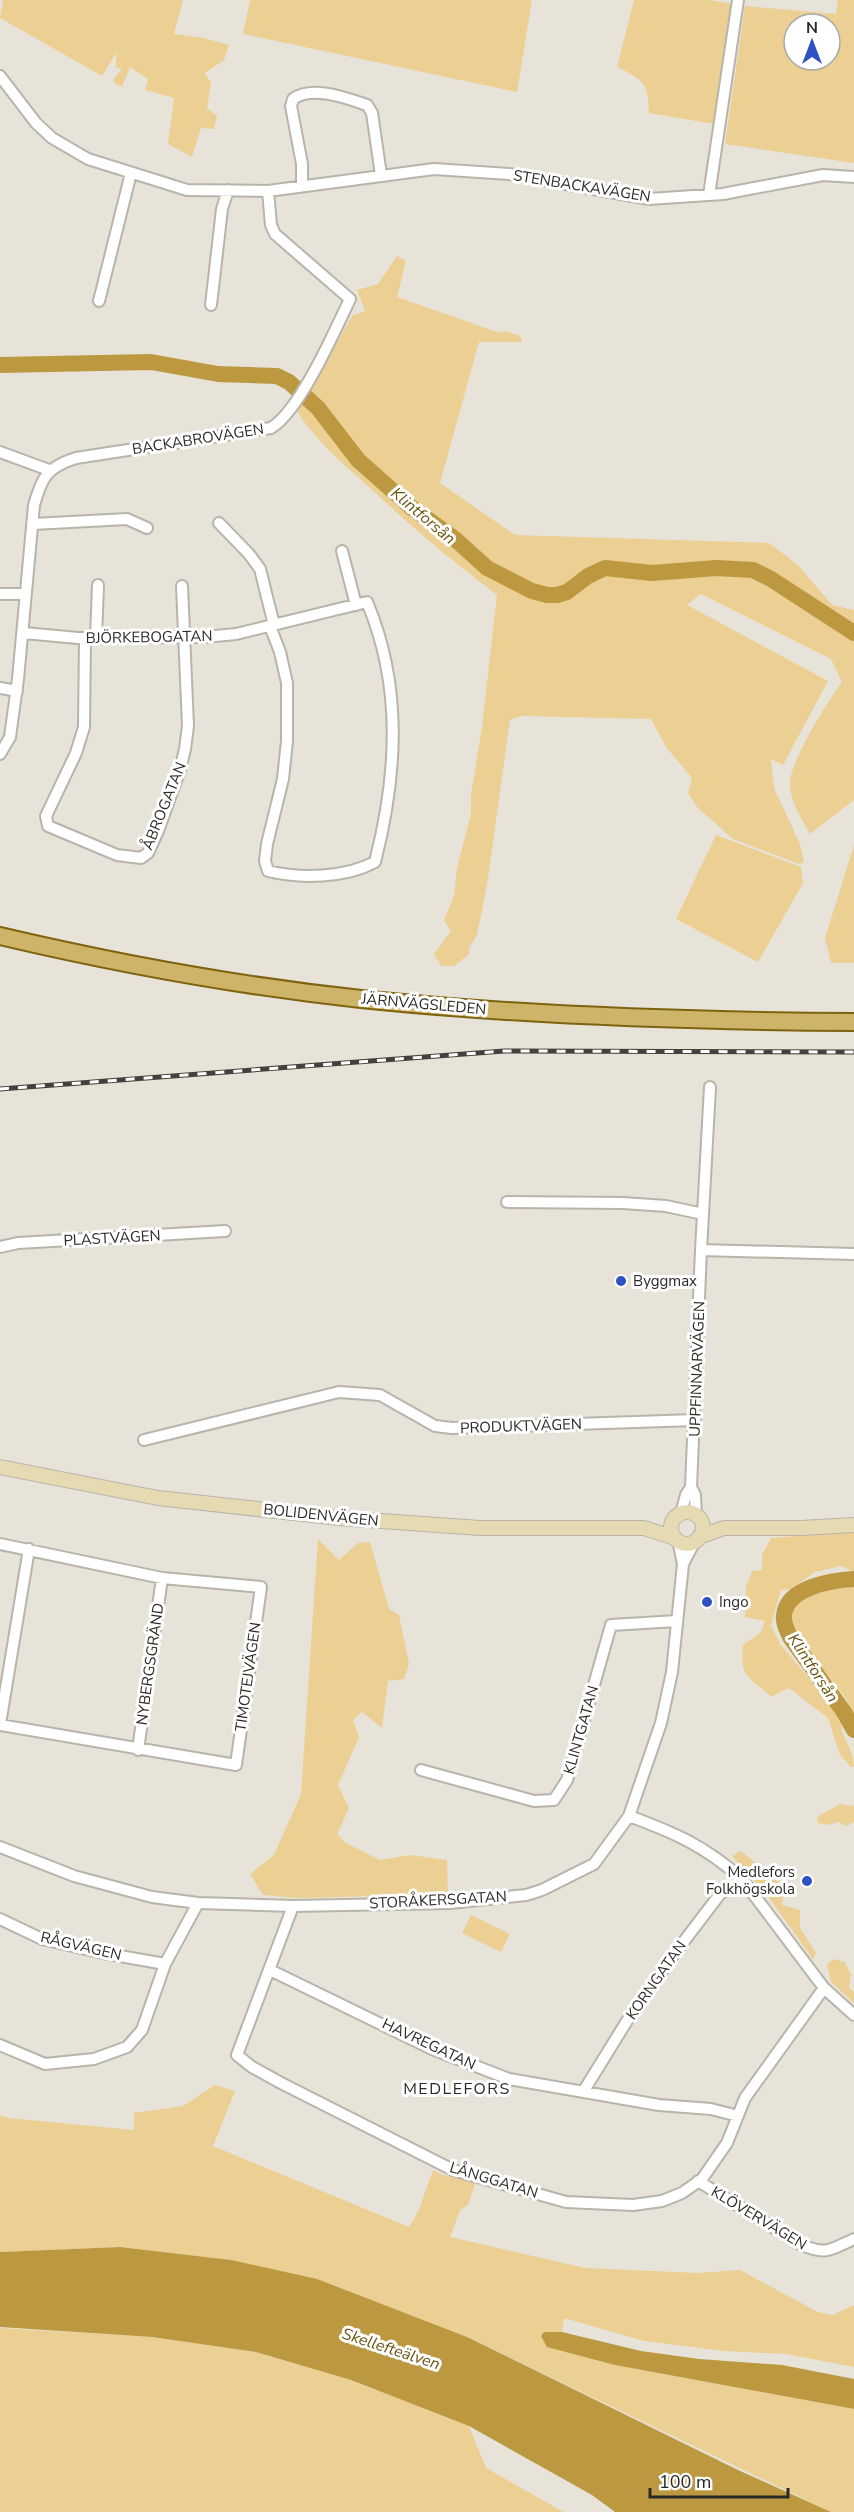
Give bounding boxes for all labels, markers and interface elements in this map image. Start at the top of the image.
north arrow [782,12,842,72]
text: N [806,17,818,39]
street label: STENBACKAVÄGEN [512,165,652,207]
street label: BACKABROVÄGEN [131,419,265,459]
water label: Klintforsån [386,482,460,550]
street label: BJÖRKEBOGATAN [85,626,213,648]
street label: ÅBROGATAN [136,759,191,853]
street label: JÄRNVÄGSLEDEN [360,988,487,1019]
street label: PLASTVÄGEN [63,1225,161,1251]
place label: Byggmax [633,1271,697,1291]
marker: Byggmax [614,1274,628,1288]
street label: UPPFINNARVÄGEN [685,1301,709,1437]
street label: PRODUKTVÄGEN [460,1414,582,1438]
street label: BOLIDENVÄGEN [262,1499,380,1531]
place label: Ingo [719,1592,749,1612]
marker: Ingo [700,1595,714,1609]
street label: NYBERGSGRÄND [132,1602,168,1726]
street label: TIMOTEJVÄGEN [230,1621,266,1733]
water label: Klintforsån [783,1629,843,1707]
street label: KLINTGATAN [559,1683,603,1777]
place label: Medlefors Folkhögskola [706,1862,795,1899]
marker: Medlefors Folkhögskola [800,1874,814,1888]
street label: STORÅKERSGATAN [369,1885,507,1914]
street label: RÅGVÄGEN [39,1926,124,1965]
street label: KORNGATAN [621,1937,691,2023]
street label: HAVREGATAN [379,2014,479,2074]
district label: MEDLEFORS [403,2078,511,2100]
street label: LÅNGGATAN [447,2156,541,2203]
street label: KLÖVERVÄGEN [707,2182,811,2254]
water label: Skellefteälven [339,2323,443,2375]
scale bar [650,2461,788,2499]
text: 100 m [659,2470,711,2494]

